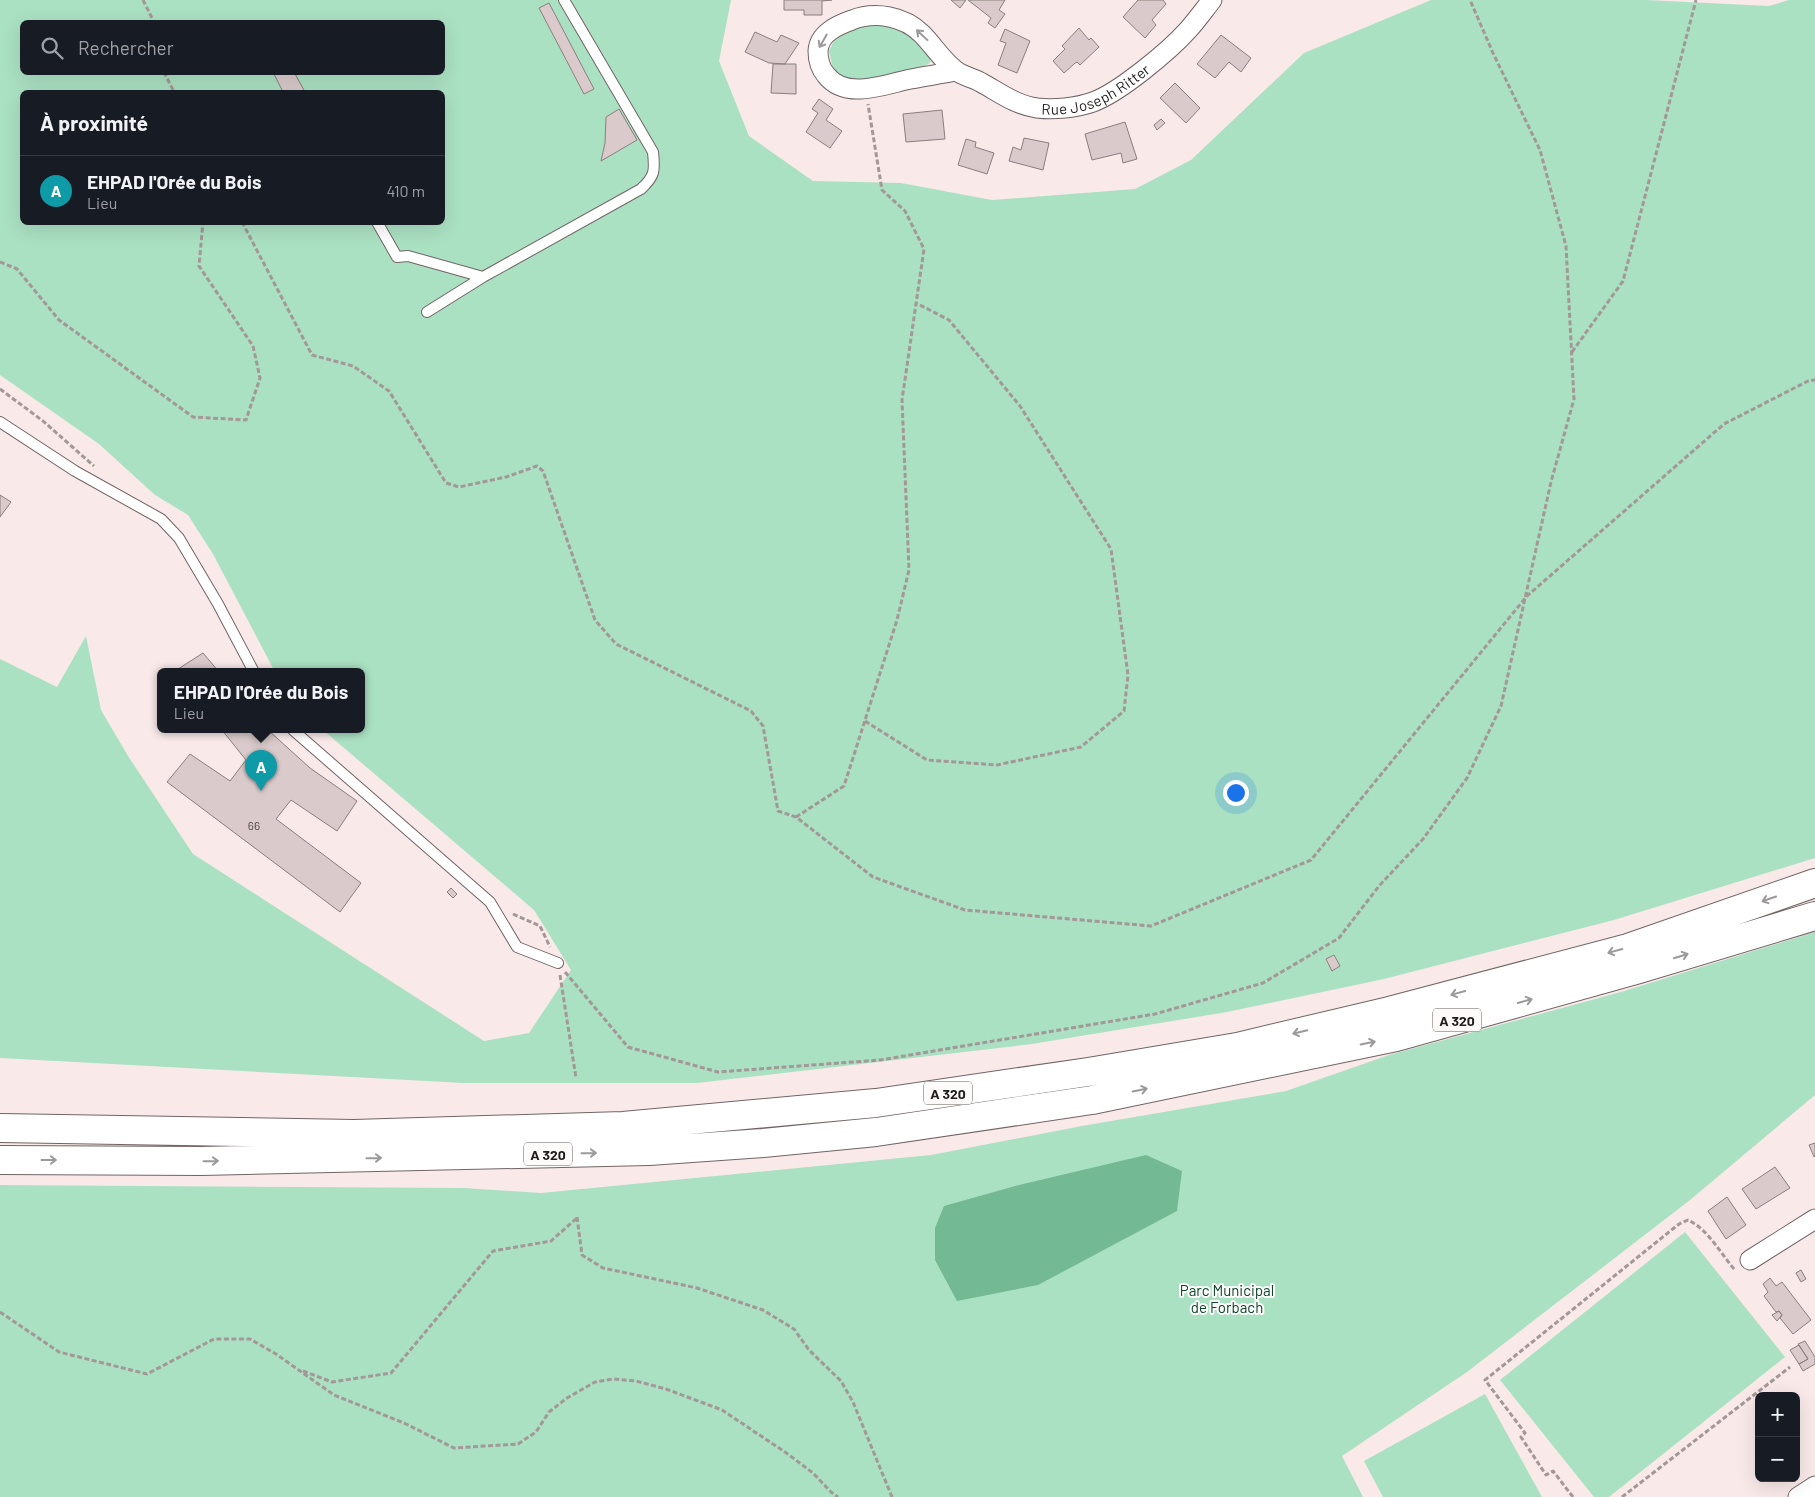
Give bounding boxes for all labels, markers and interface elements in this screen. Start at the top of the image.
search box [20,20,445,75]
one-way arrow [916,29,929,41]
icon: search [38,34,66,62]
one-way arrow [817,34,827,48]
text: Rechercher [78,36,174,59]
street label: Rue Joseph Ritter [1041,60,1153,118]
text: À proximité [40,110,148,135]
text: EHPAD l'Orée du Bois [87,170,261,193]
text: A [51,181,61,200]
text: 410 m [387,181,425,200]
text: Lieu [87,193,117,212]
popup [157,668,365,733]
text: EHPAD l'Orée du Bois [174,680,348,703]
text: Lieu [174,703,204,722]
pin: A [245,750,277,791]
your location [1223,780,1249,806]
house number: 66 [248,818,260,832]
one-way arrow [1762,895,1777,904]
one-way arrow [1608,947,1624,957]
one-way arrow [1673,951,1689,961]
one-way arrow [1450,989,1466,998]
one-way arrow [1516,996,1532,1006]
road number: A 320 [1433,1008,1481,1032]
one-way arrow [1293,1028,1309,1037]
one-way arrow [1359,1038,1375,1048]
road number: A 320 [924,1082,972,1104]
one-way arrow [1132,1085,1148,1095]
road number: A 320 [524,1142,572,1166]
one-way arrow [580,1148,596,1158]
one-way arrow [365,1153,381,1163]
one-way arrow [40,1155,56,1165]
one-way arrow [203,1156,219,1165]
park label: Parc Municipal de Forbach [1180,1281,1274,1316]
map controls [1755,1392,1800,1482]
button: + [1755,1392,1800,1437]
button: − [1755,1437,1800,1482]

